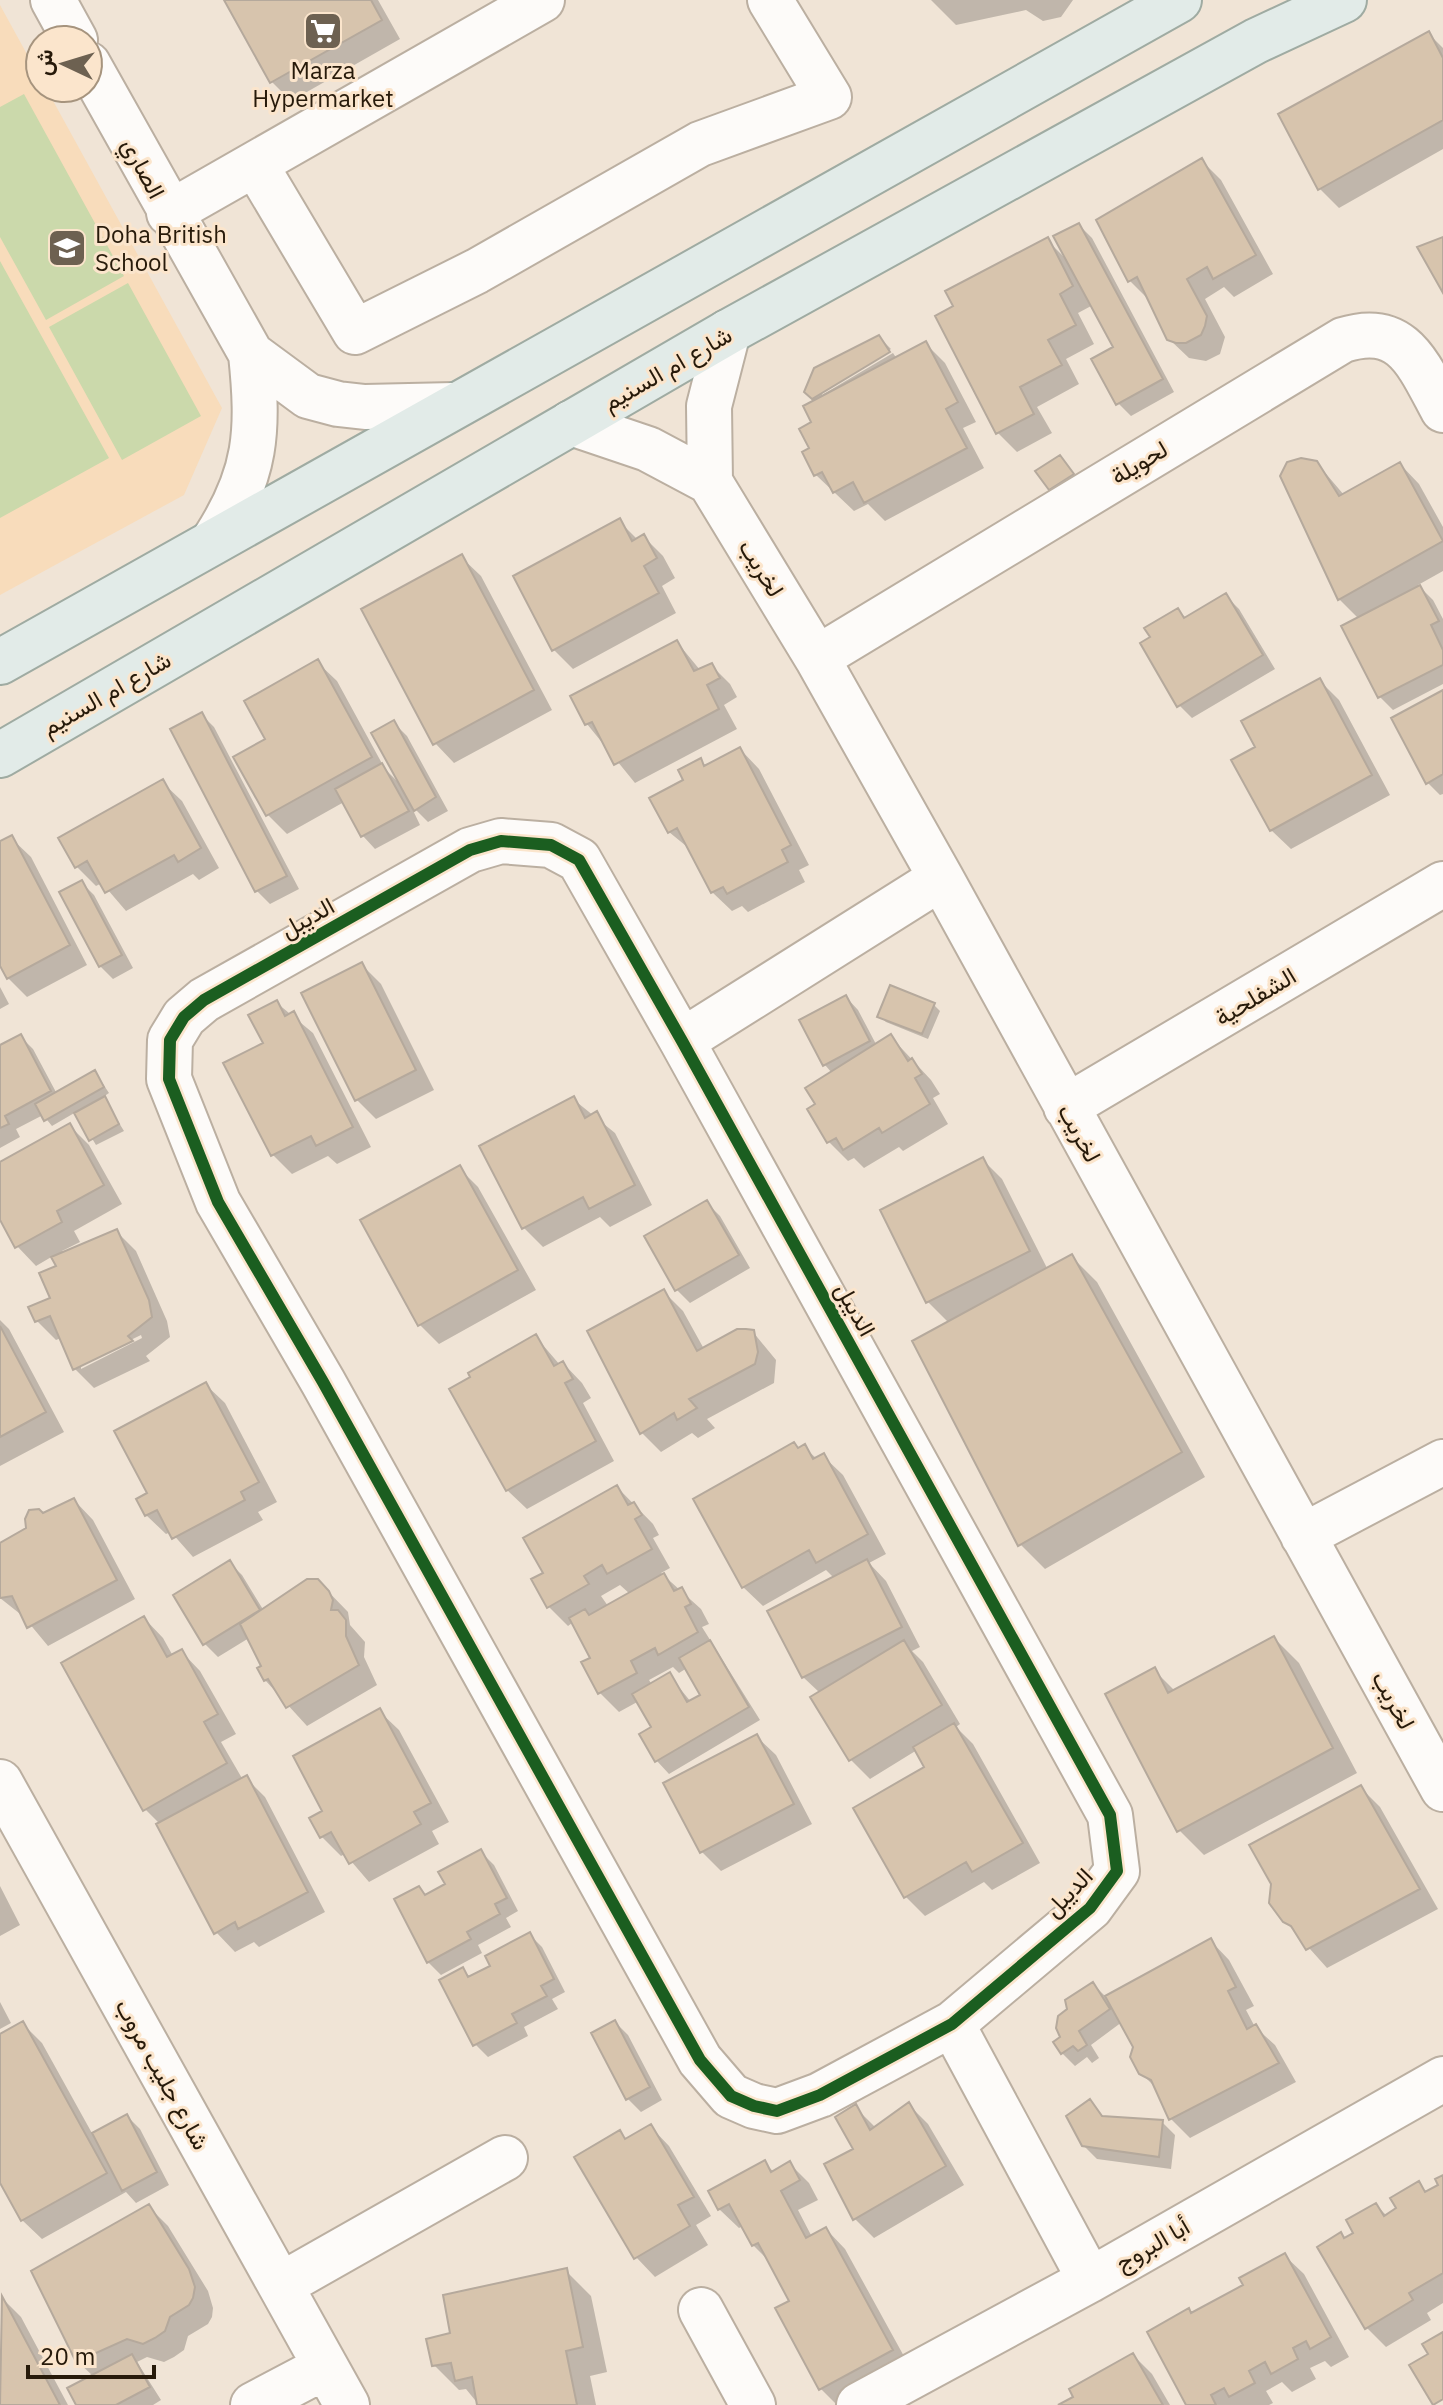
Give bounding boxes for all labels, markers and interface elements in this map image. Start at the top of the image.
supermarket icon: Marza Hypermarket [302,10,344,52]
north arrow [24,24,104,104]
text: ش [28,48,59,77]
place label: Marza Hypermarket [252,54,394,114]
street label: الصاري [111,132,173,206]
place label: Doha British School [95,218,227,278]
school or university icon: Doha British School [46,227,88,269]
street label: شارع ام السنيم [597,318,738,419]
street label: لحويلة [1104,432,1174,492]
street label: لخريب [732,533,792,603]
street label: شارع ام السنيم [36,643,177,744]
street label: الديبل [274,889,340,945]
street label: الشفلحية [1208,959,1302,1033]
street label: لخريب [1051,1098,1109,1168]
street label: الديبل [828,1276,884,1342]
street label: لخريب [1365,1665,1423,1735]
street label: الديبل [1037,1860,1099,1924]
street label: شارع جليب مروب [107,1993,218,2156]
street label: أبا البروج [1109,2210,1196,2279]
scale bar [28,2329,154,2379]
text: 20 m [40,2340,95,2372]

